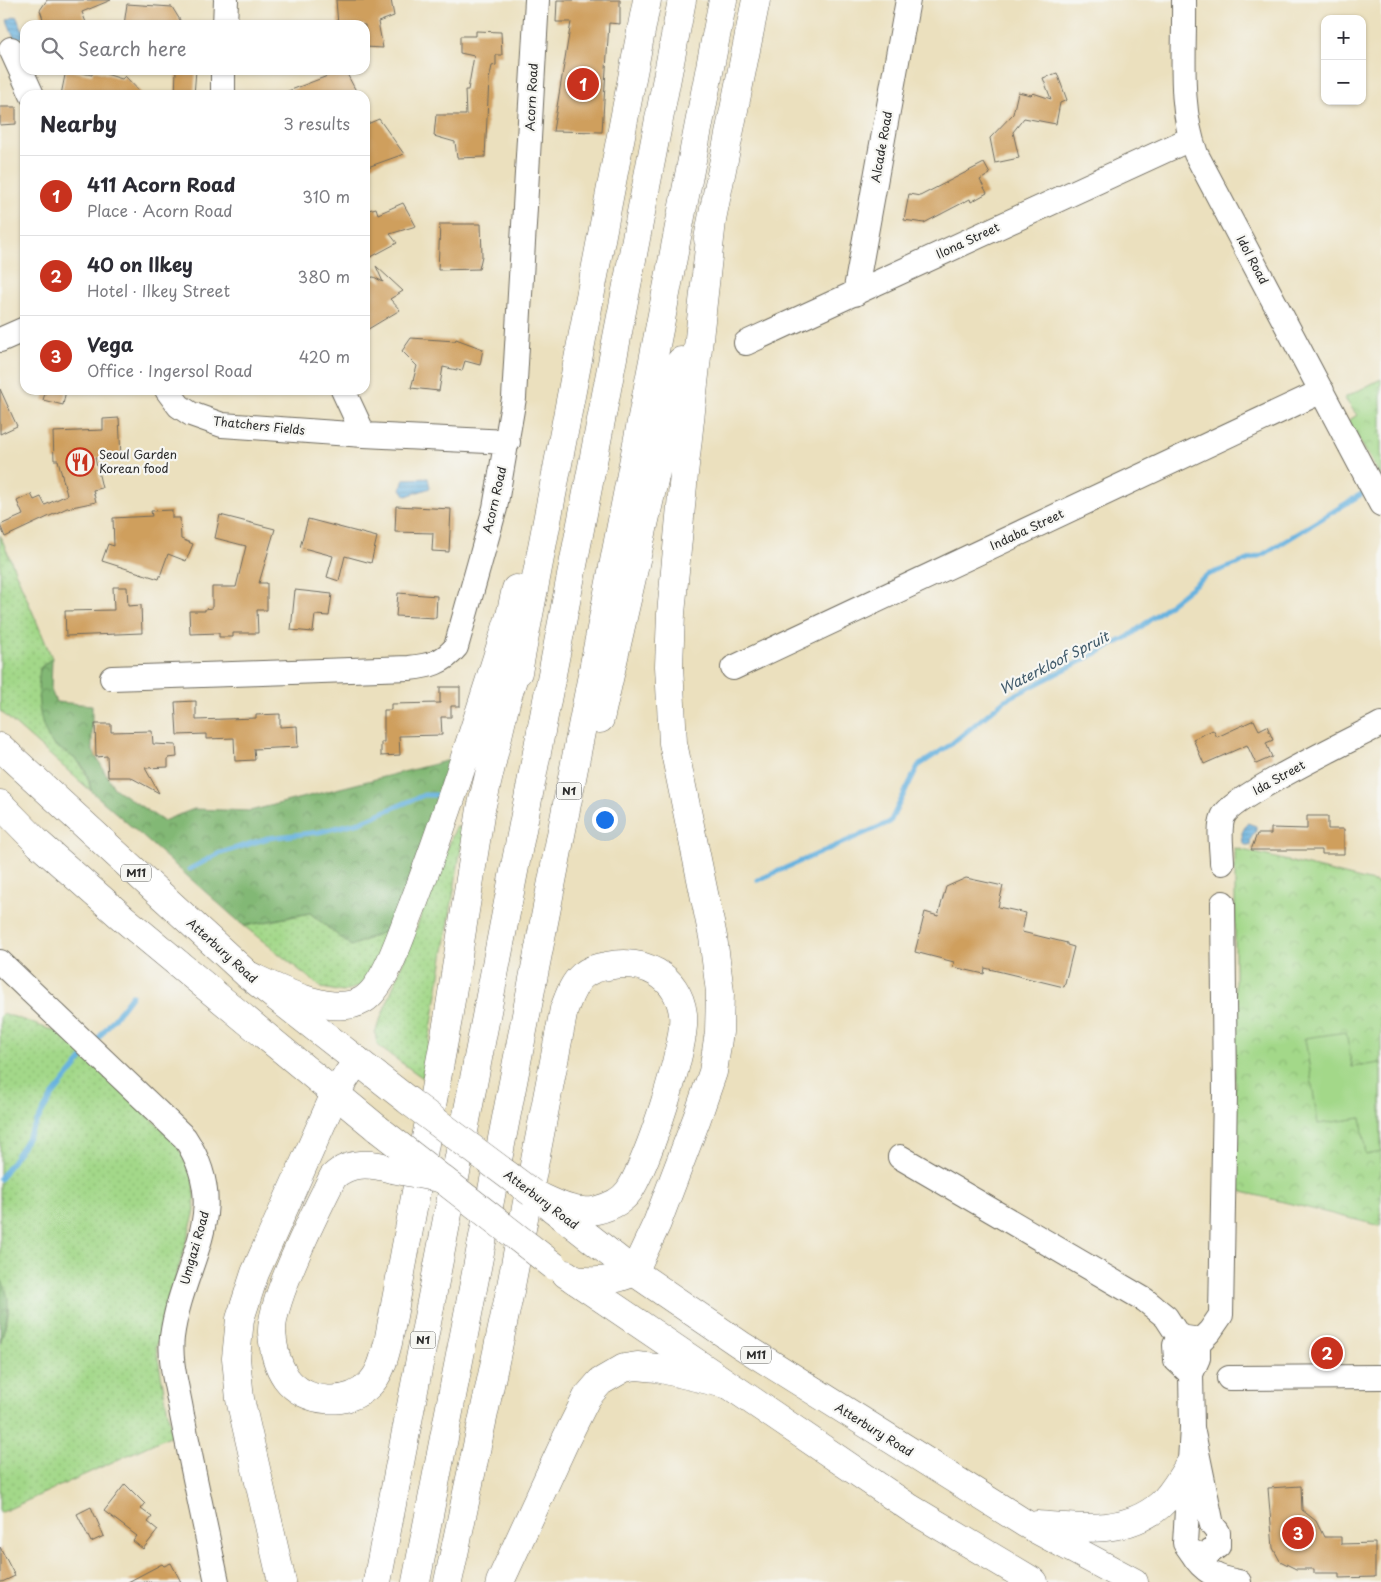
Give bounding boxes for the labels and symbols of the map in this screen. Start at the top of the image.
street label: Acorn Road [520,63,542,131]
pin: 1 [567,65,599,103]
street label: Alcade Road [866,110,896,184]
street label: Ilona Street [933,218,1002,263]
street label: Idol Road [1232,232,1273,287]
street label: Thatchers Fields [212,411,307,439]
place label: Seoul Garden Korean food [99,445,177,477]
restaurant icon: Seoul Garden Korean food [65,447,95,477]
street label: Acorn Road [478,465,510,535]
street label: Indaba Street [987,504,1067,554]
water label: Waterkloof Spruit [995,625,1114,699]
street label: Ida Street [1249,755,1308,799]
road number: N1 [556,782,582,799]
your location [592,807,618,833]
road number: M11 [121,864,151,881]
street label: Atterbury Road [183,914,262,987]
street label: Atterbury Road [500,1165,583,1233]
street label: Umgazi Road [175,1209,213,1287]
road number: N1 [410,1332,436,1348]
pin: 2 [1311,1334,1343,1372]
road number: M11 [741,1346,771,1364]
street label: Atterbury Road [832,1398,917,1460]
pin: 3 [1282,1514,1314,1552]

